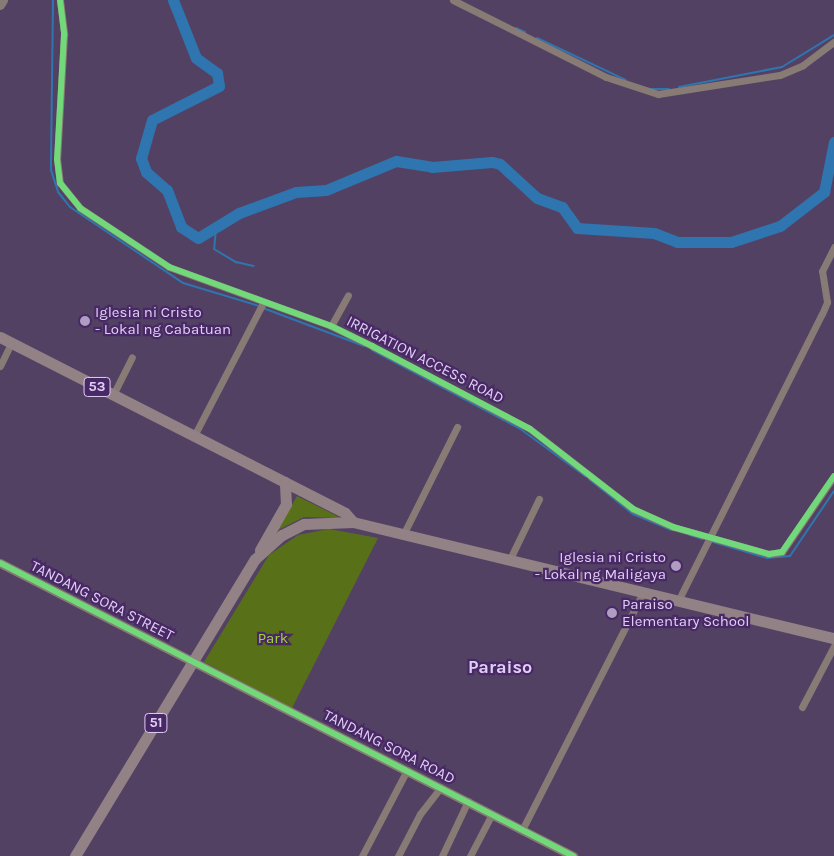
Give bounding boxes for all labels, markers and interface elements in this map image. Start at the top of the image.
place label: Iglesia ni Cristo - Lokal ng Cabatuan [95,303,231,338]
street label: IRRIGATION ACCESS ROAD [343,312,507,408]
marker: Iglesia ni Cristo - Lokal ng Cabatuan [79,315,91,327]
road number: 53 [83,376,111,398]
place label: Iglesia ni Cristo - Lokal ng Maligaya [535,548,666,583]
street label: TANDANG SORA STREET [28,557,176,645]
marker: Iglesia ni Cristo - Lokal ng Maligaya [670,560,682,572]
place label: Paraiso Elementary School [622,595,749,630]
marker: Paraiso Elementary School [606,607,618,619]
park label: Park [258,630,288,648]
district label: Paraiso [468,656,532,678]
street label: TANDANG SORA ROAD [320,706,458,788]
road number: 51 [144,711,168,734]

